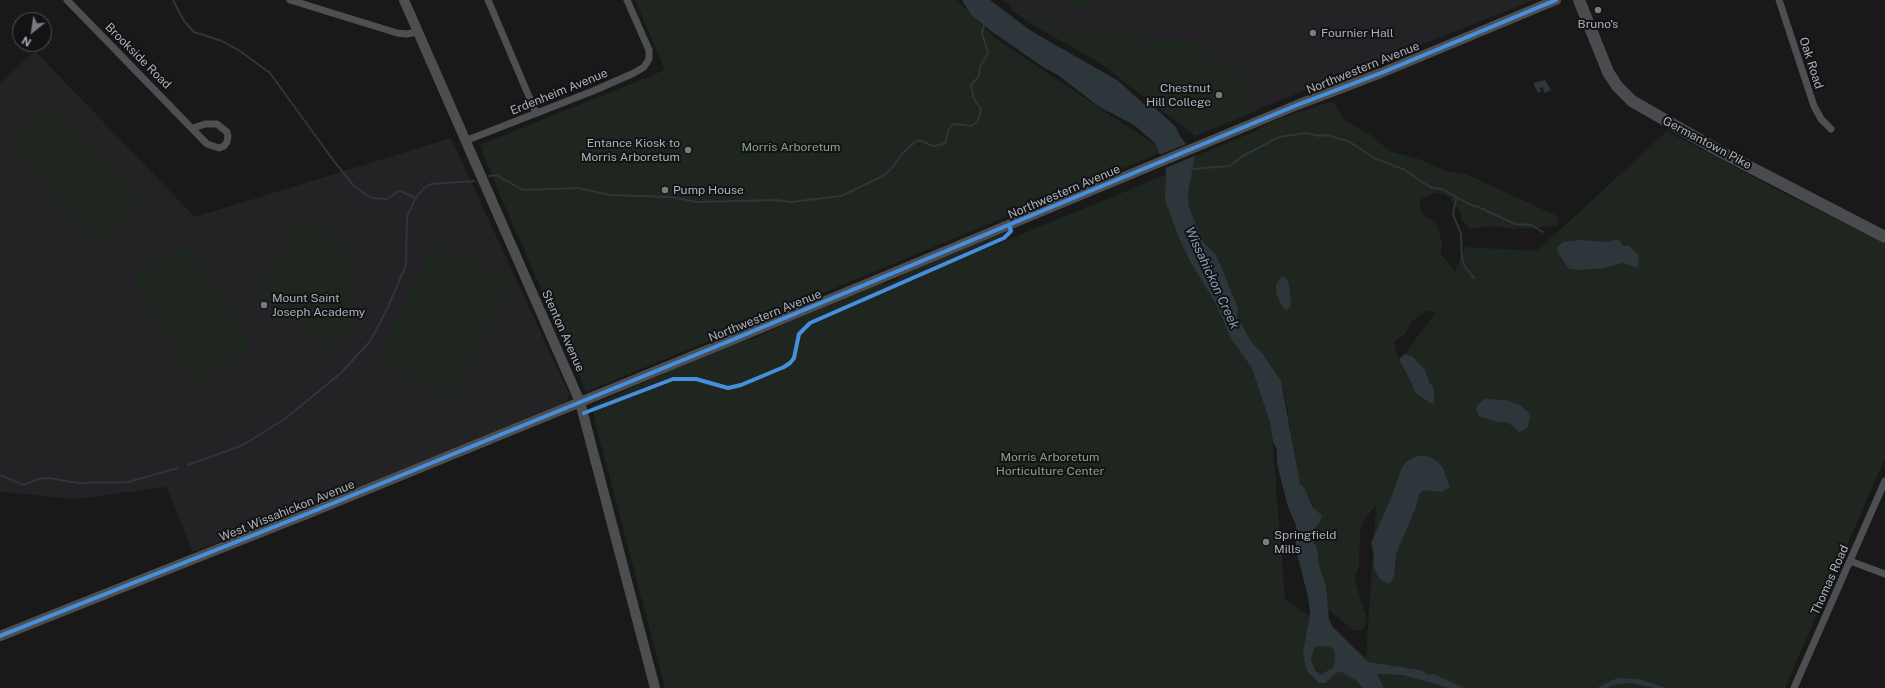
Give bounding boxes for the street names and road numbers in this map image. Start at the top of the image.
street label: Brookside Road [102,20,174,92]
street label: Oak Road [1796,35,1826,91]
street label: Northwestern Avenue [1304,39,1422,97]
street label: Erdenheim Avenue [508,66,610,118]
street label: Germantown Pike [1660,114,1754,172]
street label: Northwestern Avenue [1006,162,1122,222]
street label: Northwestern Avenue [706,287,824,345]
street label: Stenton Avenue [539,288,587,374]
street label: West Wissahickon Avenue [217,477,357,545]
street label: Thomas Road [1808,543,1852,617]

